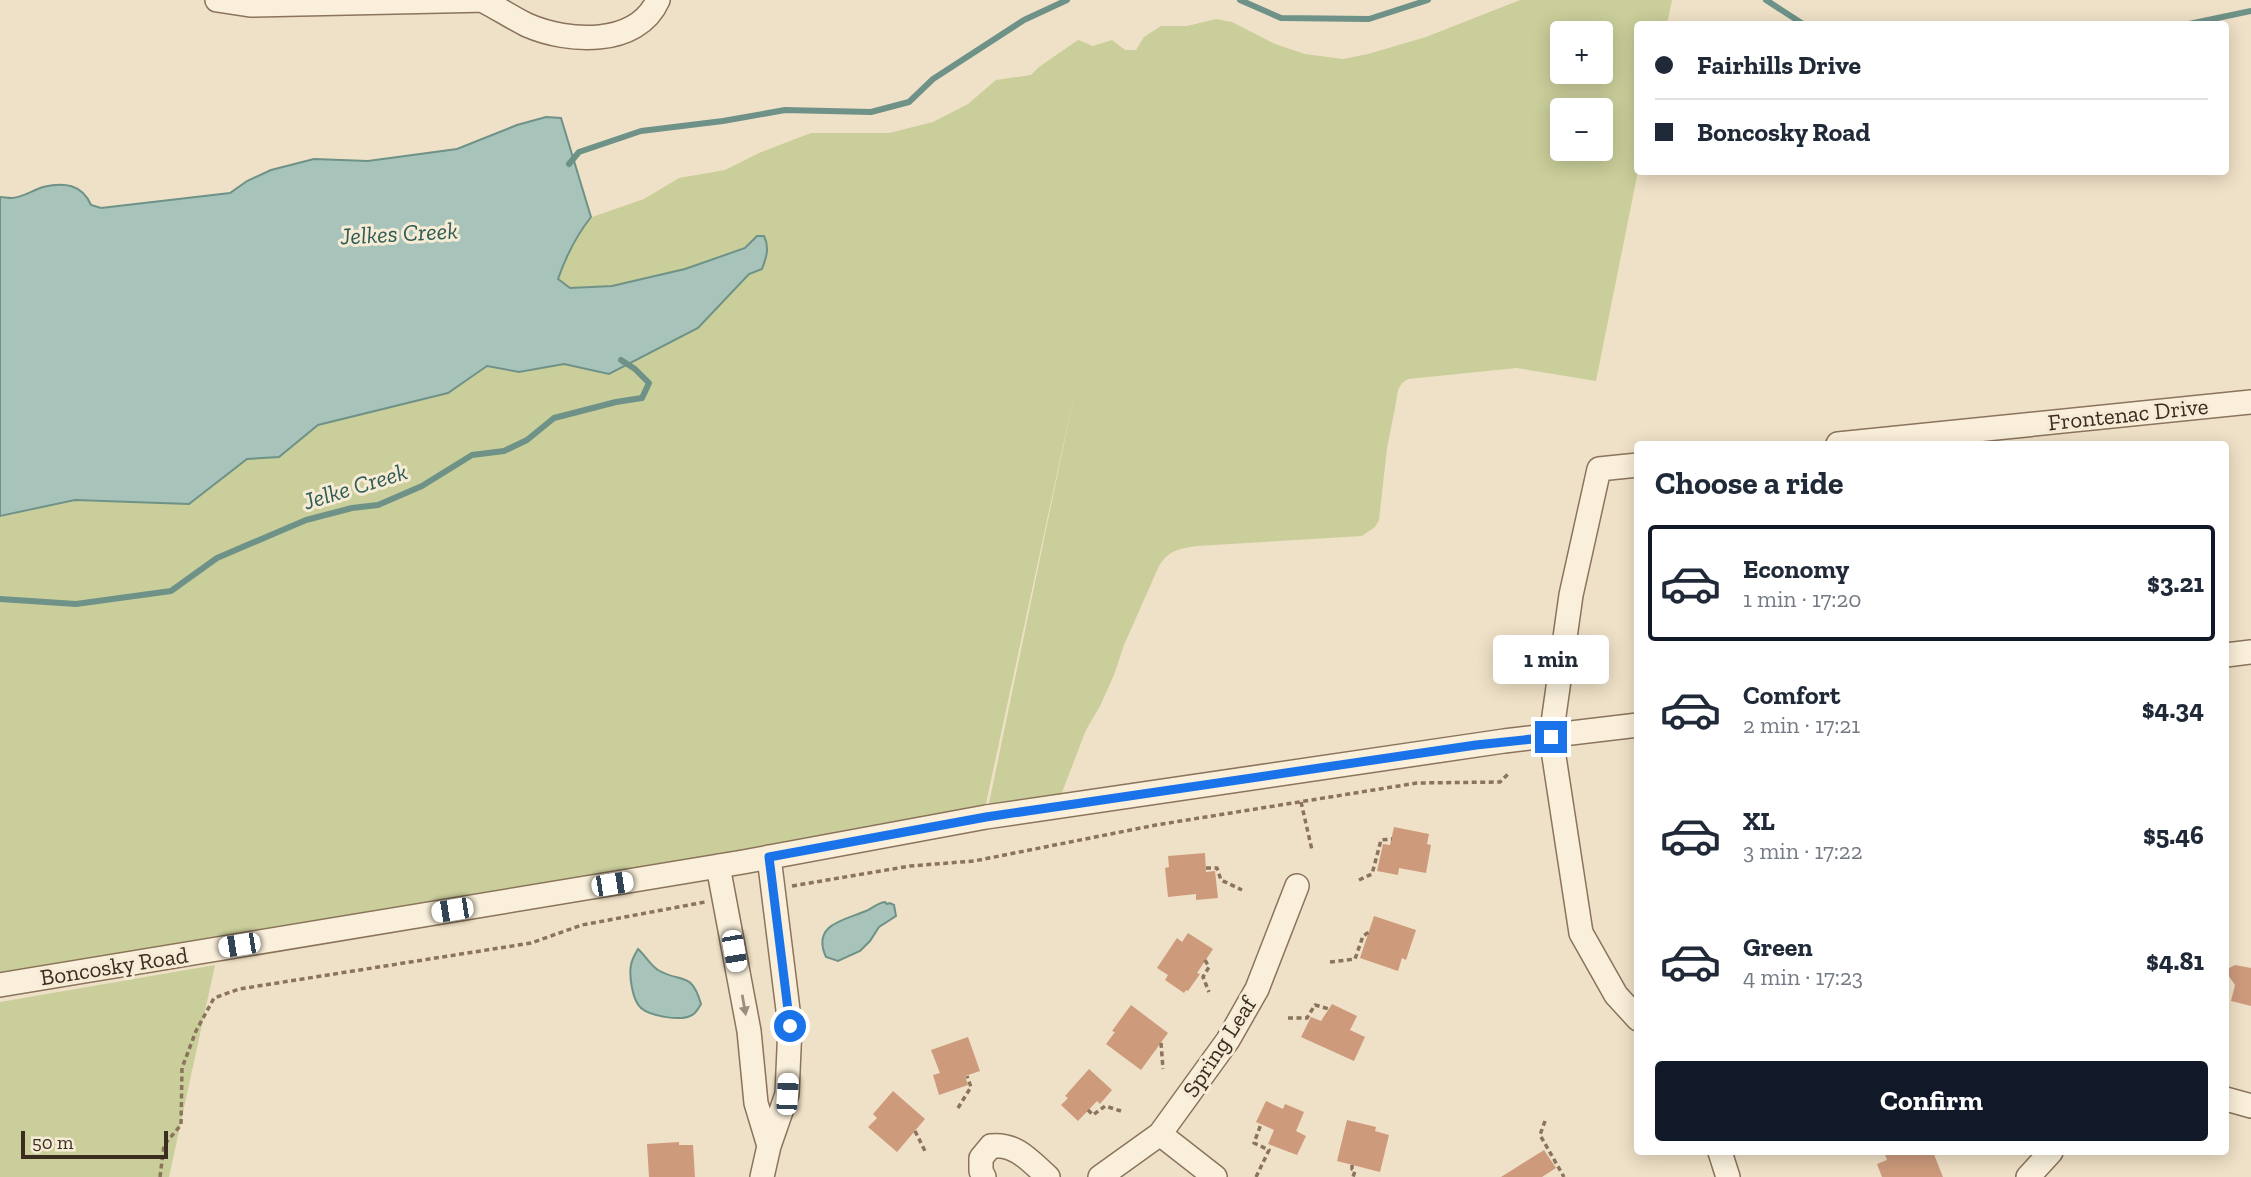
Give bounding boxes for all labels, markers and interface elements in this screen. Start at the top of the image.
map controls [1550,21,1613,161]
button: + [1550,21,1613,84]
text: Fairhills Drive [1697,49,1861,81]
button: − [1550,98,1613,161]
text: Boncosky Road [1697,116,1870,148]
water label: Jelkes Creek [339,215,459,251]
street label: Frontenac Drive [2046,392,2210,436]
water label: Jelke Creek [298,456,411,516]
text: Choose a ride [1655,464,1843,502]
icon: car [1659,552,1722,615]
text: Economy [1743,553,1849,585]
text: $3.21 [2147,567,2204,599]
text: 1 min · 17:20 [1743,585,1862,613]
callout: 1 min [1493,636,1609,684]
text: 1 min [1524,645,1578,673]
icon: car [1659,678,1722,741]
text: Comfort [1743,679,1840,711]
text: $4.34 [2142,693,2204,725]
text: 2 min · 17:21 [1743,711,1860,739]
route end [1535,721,1567,753]
icon: car [1659,804,1722,867]
text: XL [1743,805,1775,837]
text: $5.46 [2143,819,2204,851]
text: 3 min · 17:22 [1743,837,1863,865]
car [590,870,635,898]
car [430,896,475,924]
car [721,928,748,974]
icon: car [1659,930,1722,993]
car [217,931,262,959]
text: Green [1743,931,1813,963]
street label: Boncosky Road [38,940,190,991]
text: $4.81 [2146,945,2204,977]
text: 4 min · 17:23 [1743,963,1863,991]
street label: Spring Leaf [1176,990,1263,1102]
one-way arrow [739,994,750,1016]
route start [774,1010,806,1042]
button: Confirm [1655,1061,2208,1141]
car [776,1072,799,1116]
scale bar [21,1128,168,1160]
text: 50 m [32,1131,73,1154]

